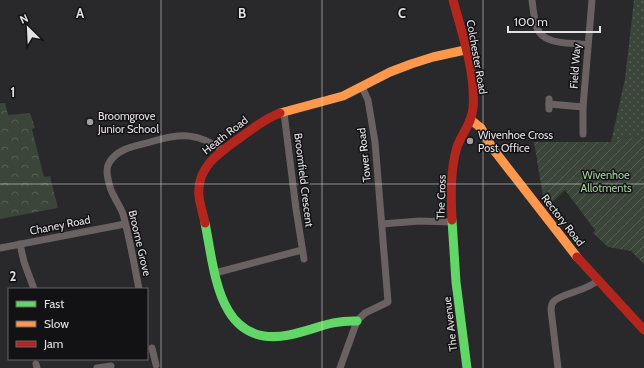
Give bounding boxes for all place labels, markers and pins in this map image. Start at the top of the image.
place label: Broomgrove Junior School [97,109,159,136]
marker: Broomgrove Junior School [85,117,95,127]
place label: Wivenhoe Cross Post Office [478,128,554,155]
marker: Wivenhoe Cross Post Office [465,136,475,146]

